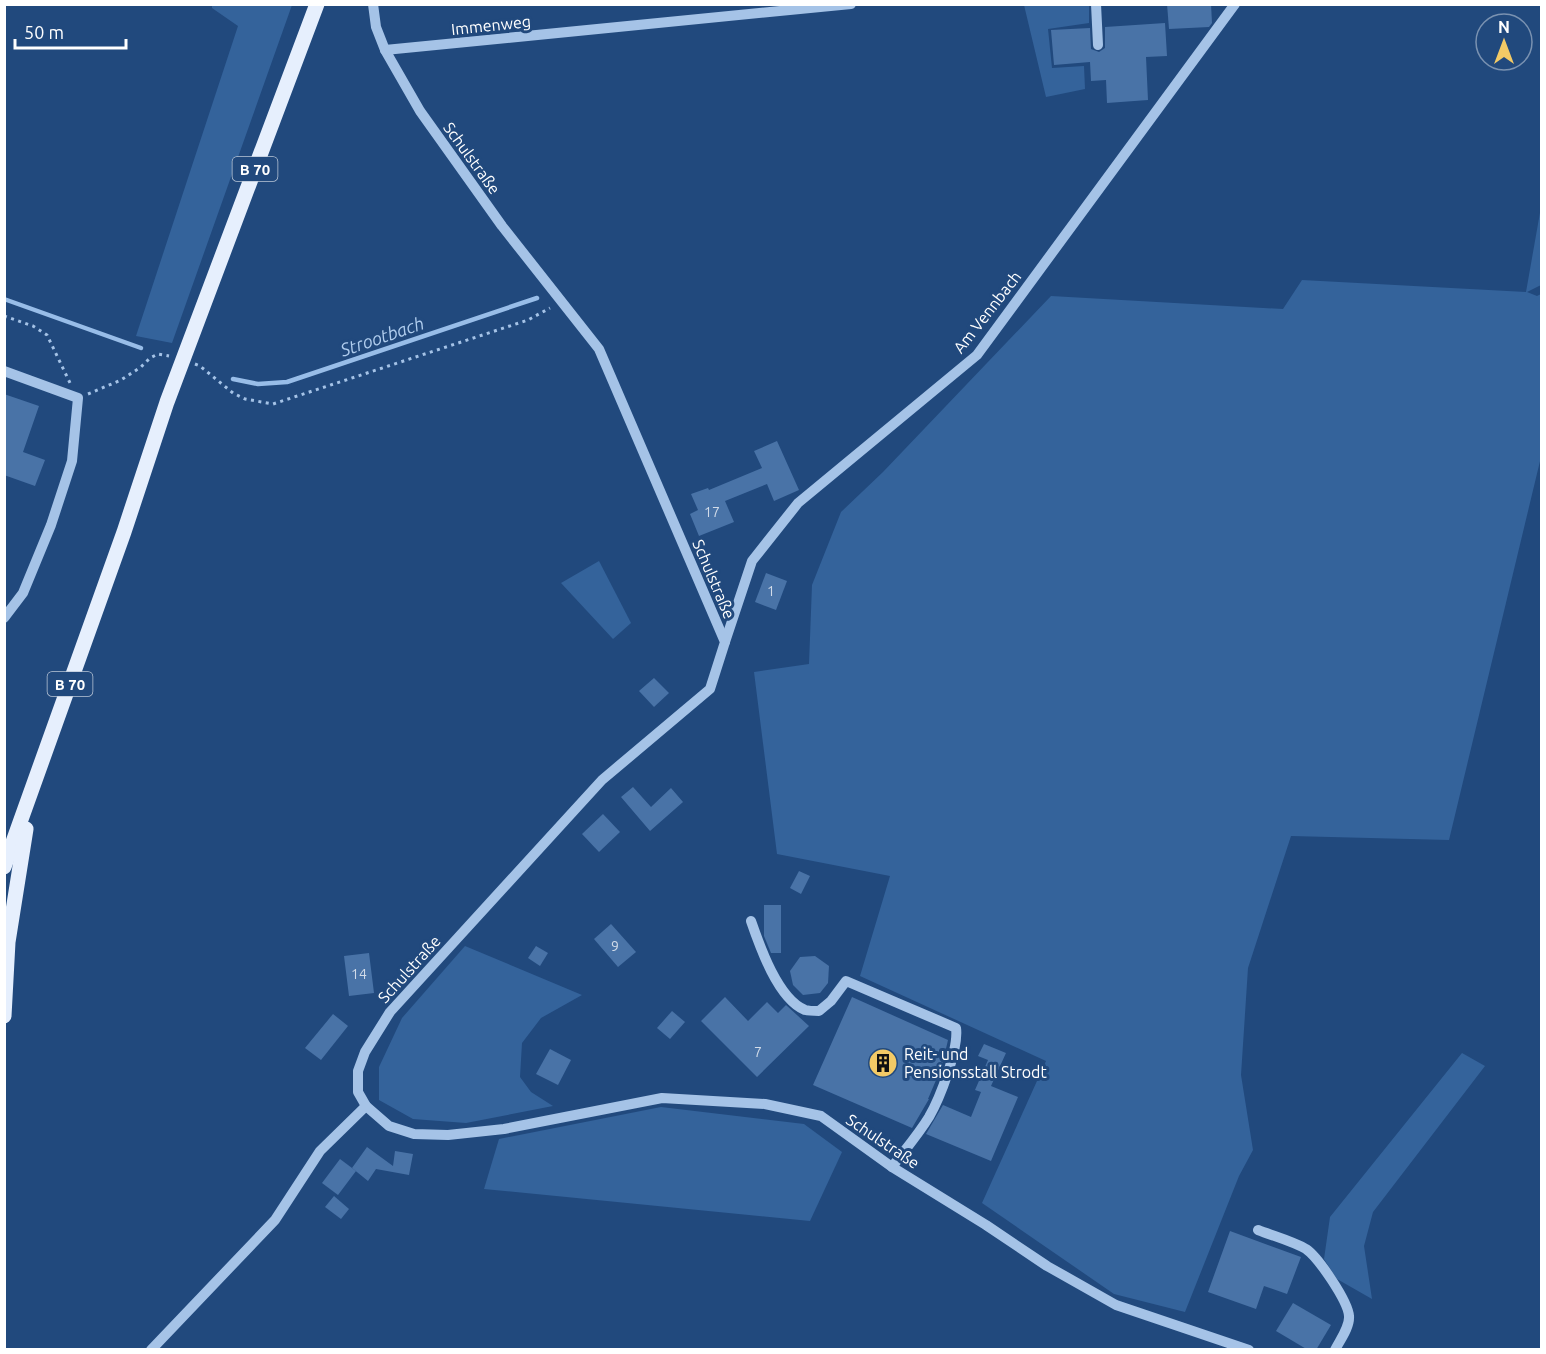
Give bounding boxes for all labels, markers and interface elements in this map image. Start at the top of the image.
scale bar [15,12,126,50]
street label: Immenweg [450,12,532,38]
north arrow [1474,12,1534,72]
text: N [1498,18,1510,36]
text: 50 m [24,22,64,42]
street label: Schulstraße [440,119,504,197]
road number: B 70 [232,157,278,181]
street label: Am Vennbach [950,268,1024,356]
water label: Strootbach [336,312,427,360]
house number: 17 [704,504,720,520]
street label: Schulstraße [689,537,739,621]
house number: 1 [767,583,775,599]
road number: B 70 [48,672,92,696]
street label: Schulstraße [374,932,444,1006]
house number: 9 [611,938,619,954]
house number: 14 [351,966,367,982]
house number: 7 [754,1044,762,1060]
place label: Reit- und Pensionsstall Strodt [904,1045,1047,1081]
building icon: Reit- und Pensionsstall Strodt [867,1047,899,1079]
street label: Schulstraße [843,1110,923,1172]

